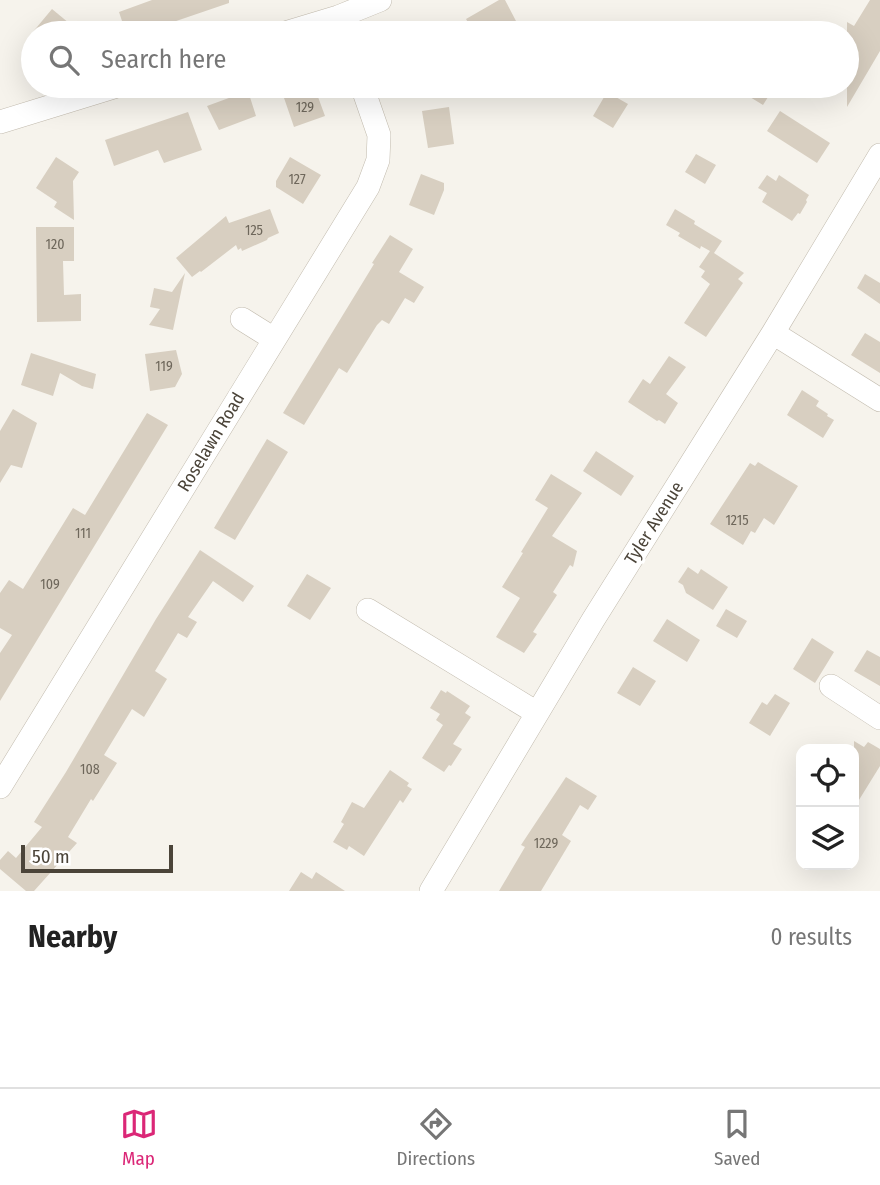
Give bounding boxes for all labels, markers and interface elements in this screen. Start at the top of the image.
search box [21,21,859,98]
icon: search [45,41,83,79]
text: Search here [101,44,226,75]
house number: 129 [296,99,314,116]
house number: 127 [288,171,306,188]
house number: 125 [245,222,263,239]
house number: 120 [46,236,64,253]
house number: 119 [155,358,173,375]
street label: Roselawn Road [173,388,249,496]
street label: Tyler Avenue [620,477,688,569]
house number: 1215 [725,512,749,529]
house number: 111 [75,525,91,542]
house number: 109 [40,576,60,593]
map controls [796,744,859,870]
button: locate [796,744,859,807]
house number: 108 [80,761,100,778]
button: layers [796,807,859,870]
house number: 1229 [534,835,558,852]
scale bar [21,842,173,874]
text: 50 m [32,845,70,868]
text: Nearby [28,919,117,955]
text: 0 results [771,923,852,951]
tab: Map [120,1105,158,1170]
tab: Directions [397,1105,475,1170]
tab: Saved [714,1105,760,1170]

